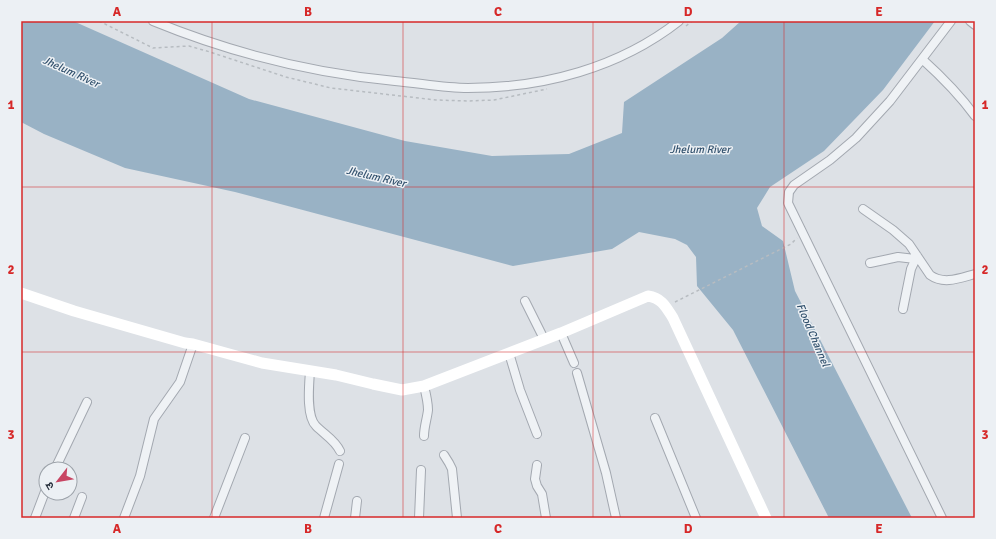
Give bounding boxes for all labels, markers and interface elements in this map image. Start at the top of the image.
text: A [113,4,122,20]
text: B [304,4,312,20]
text: C [494,4,502,20]
text: D [684,4,693,20]
text: E [875,4,883,20]
water label: Jhelum River [41,54,103,91]
text: 1 [7,97,15,113]
text: 1 [981,97,989,113]
water label: Jhelum River [670,143,732,156]
water label: Jhelum River [345,164,409,191]
text: 2 [7,262,15,278]
text: 2 [981,262,989,278]
water label: Flood Channel [794,301,832,369]
text: 3 [7,427,15,443]
text: 3 [981,427,989,443]
north arrow [38,461,78,501]
text: उ [42,479,57,492]
text: A [113,521,122,537]
text: B [304,521,312,537]
text: C [494,521,502,537]
text: D [684,521,693,537]
text: E [875,521,883,537]

